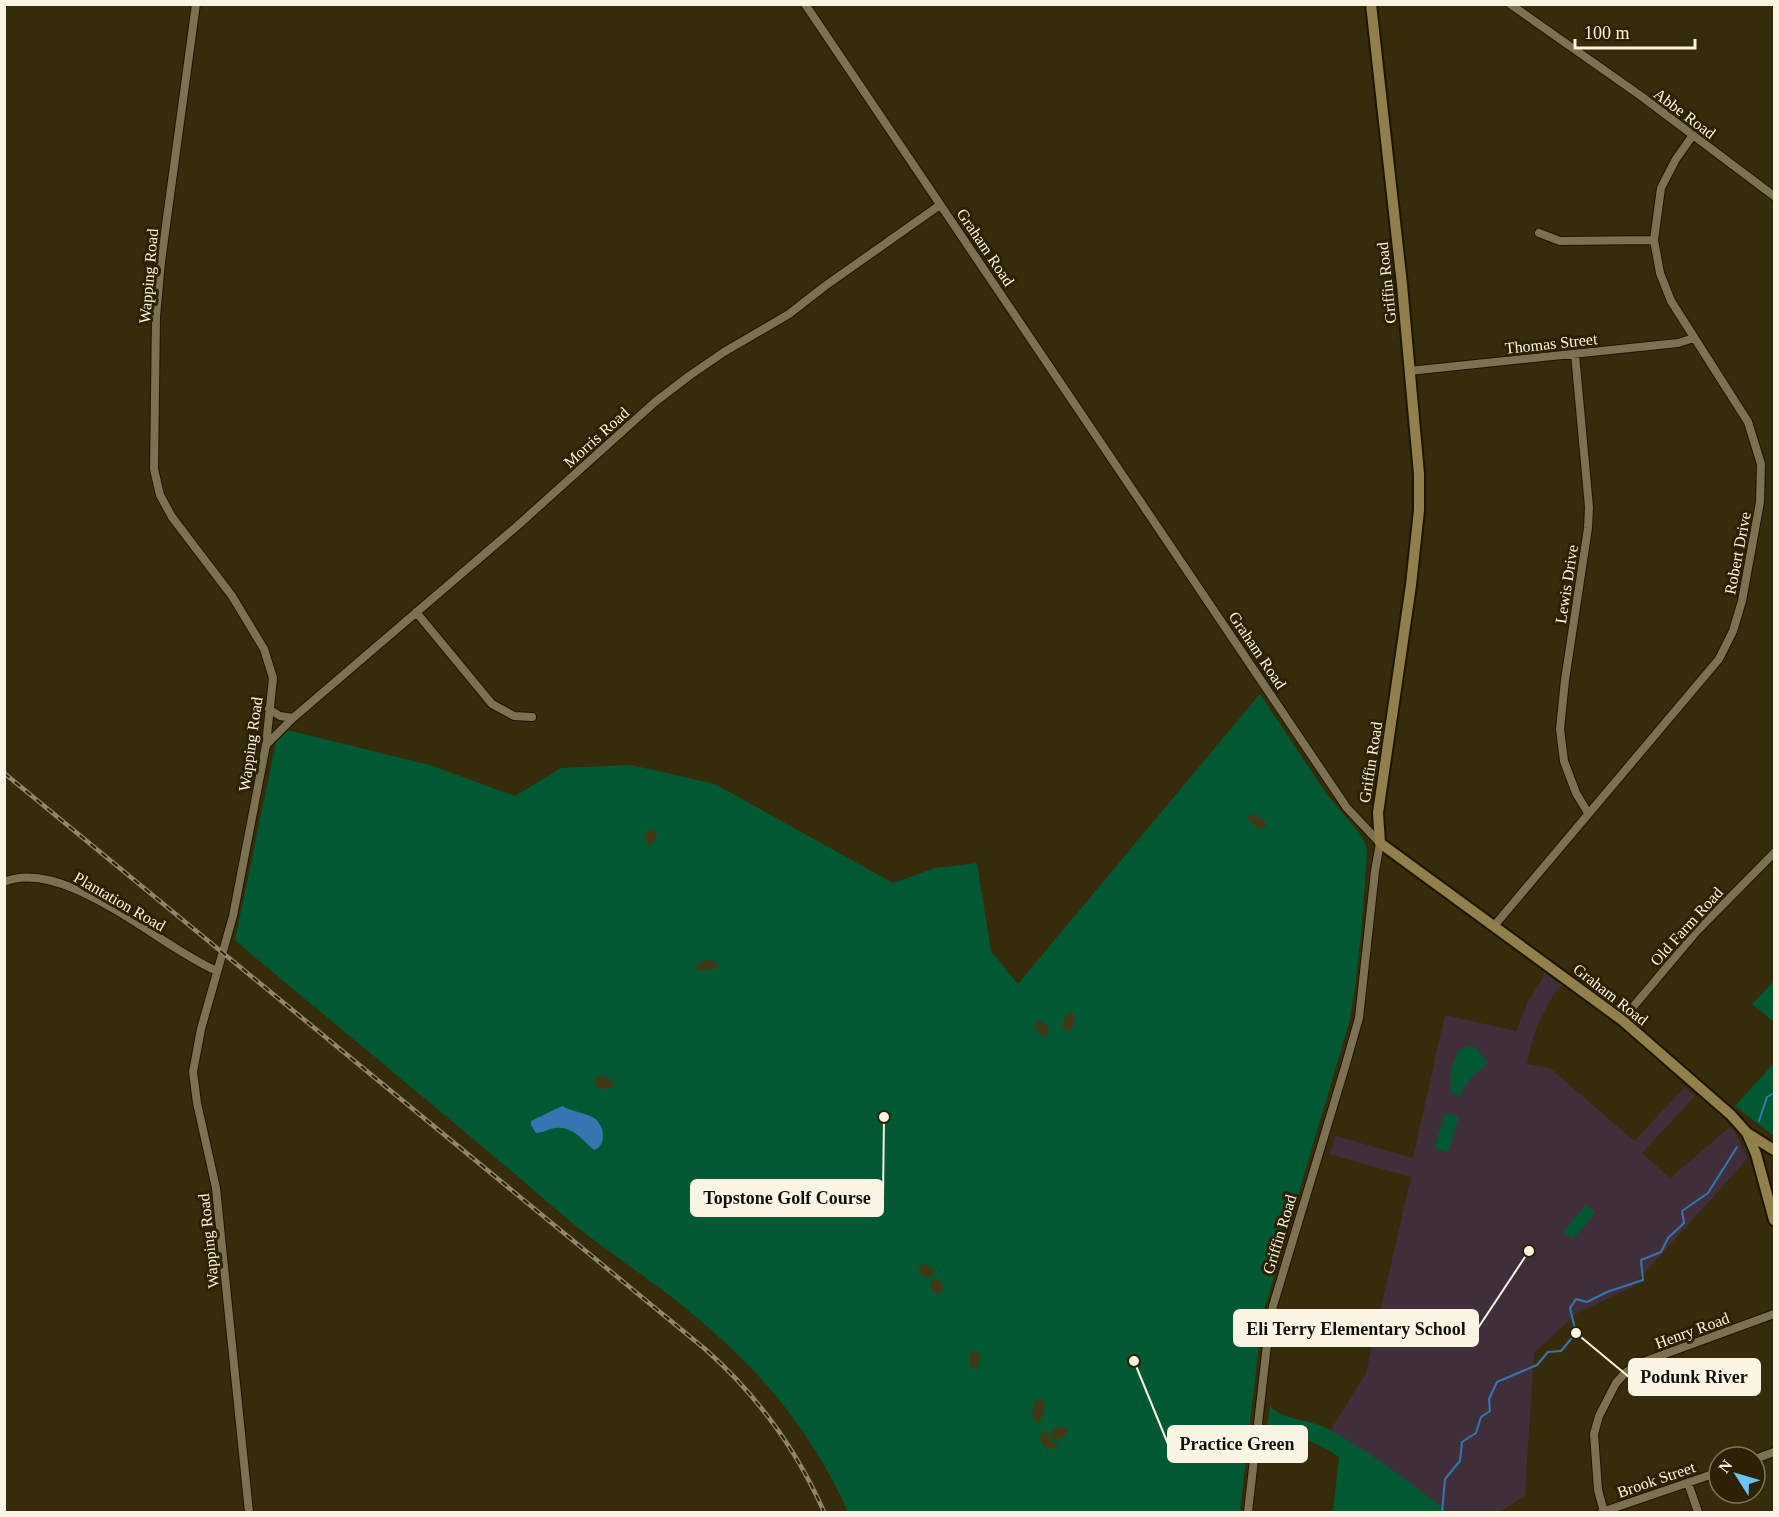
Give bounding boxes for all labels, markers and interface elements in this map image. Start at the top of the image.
scale bar [1575,12,1695,50]
text: 100 m [1584,23,1630,43]
street label: Abbe Road [1651,85,1719,142]
street label: Graham Road [954,206,1018,289]
street label: Wapping Road [136,228,162,324]
street label: Griffin Road [1374,241,1399,325]
street label: Thomas Street [1504,330,1599,357]
street label: Morris Road [560,404,632,471]
street label: Robert Drive [1721,510,1754,596]
street label: Lewis Drive [1552,543,1581,625]
street label: Graham Road [1226,609,1290,692]
street label: Wapping Road [235,696,267,792]
street label: Griffin Road [1356,720,1385,804]
street label: Plantation Road [71,868,168,934]
street label: Old Farm Road [1647,884,1726,969]
street label: Graham Road [1570,960,1651,1029]
callout: Topstone Golf Course [691,1180,883,1216]
text: Topstone Golf Course [703,1188,871,1208]
street label: Griffin Road [1259,1192,1300,1276]
street label: Wapping Road [195,1193,223,1289]
street label: Henry Road [1653,1309,1732,1353]
callout: Eli Terry Elementary School [1234,1310,1478,1346]
text: Eli Terry Elementary School [1246,1319,1466,1339]
callout: Podunk River [1629,1359,1760,1395]
text: Podunk River [1640,1367,1748,1387]
callout: Practice Green [1168,1426,1307,1462]
text: Practice Green [1179,1434,1295,1454]
north arrow [1707,1445,1767,1505]
text: N [1715,1456,1736,1476]
street label: Brook Street [1615,1458,1698,1501]

